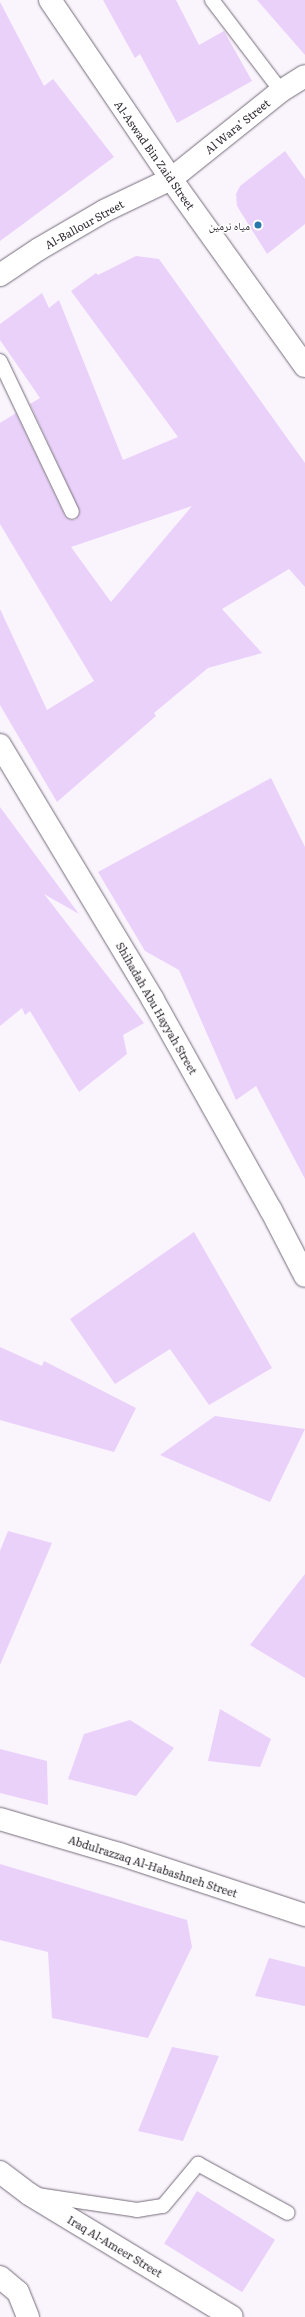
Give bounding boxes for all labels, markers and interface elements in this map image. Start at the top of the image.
street label: Al Wara’ Street [202,96,272,156]
street label: Al-Aswad Bin Zaid Street [112,98,198,212]
street label: Al-Ballour Street [42,197,126,251]
place label: مياه نرمين [209,218,250,232]
marker: مياه نرمين [253,220,263,230]
street label: Shihadah Abu Hayyah Street [114,940,200,1076]
street label: Abdulrazzaq Al-Habashneh Street [67,1832,239,1900]
street label: Iraq Al-Ameer Street [65,2212,165,2280]

